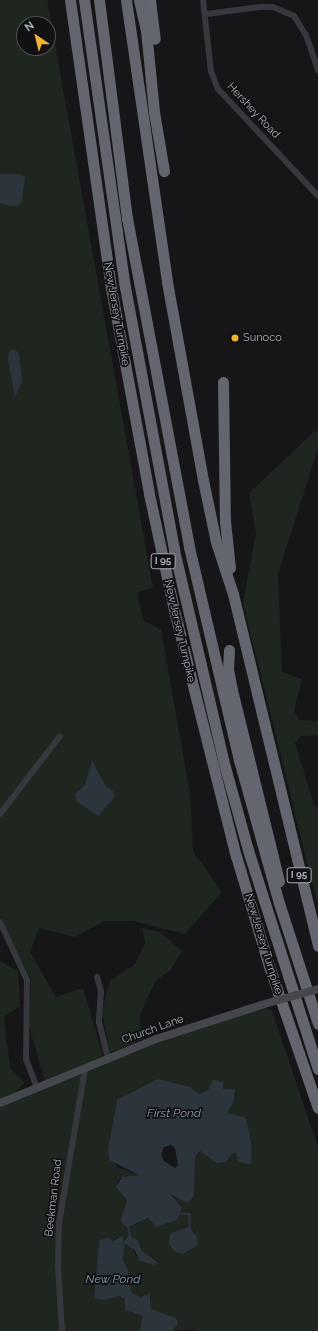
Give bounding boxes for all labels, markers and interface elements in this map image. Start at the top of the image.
north arrow [16,16,56,56]
text: N [22,19,37,34]
street label: Hershey Road [224,80,282,142]
street label: New Jersey Turnpike [100,261,132,367]
place label: Sunoco [243,331,282,345]
marker: Sunoco [230,333,240,343]
road number: I 95 [150,553,176,569]
street label: New Jersey Turnpike [161,578,197,684]
road number: I 95 [286,867,312,883]
street label: New Jersey Turnpike [241,891,285,997]
street label: Church Lane [120,1013,186,1047]
water label: First Pond [147,1107,201,1121]
street label: Beekman Road [43,1159,65,1237]
water label: New Pond [85,1273,141,1287]

